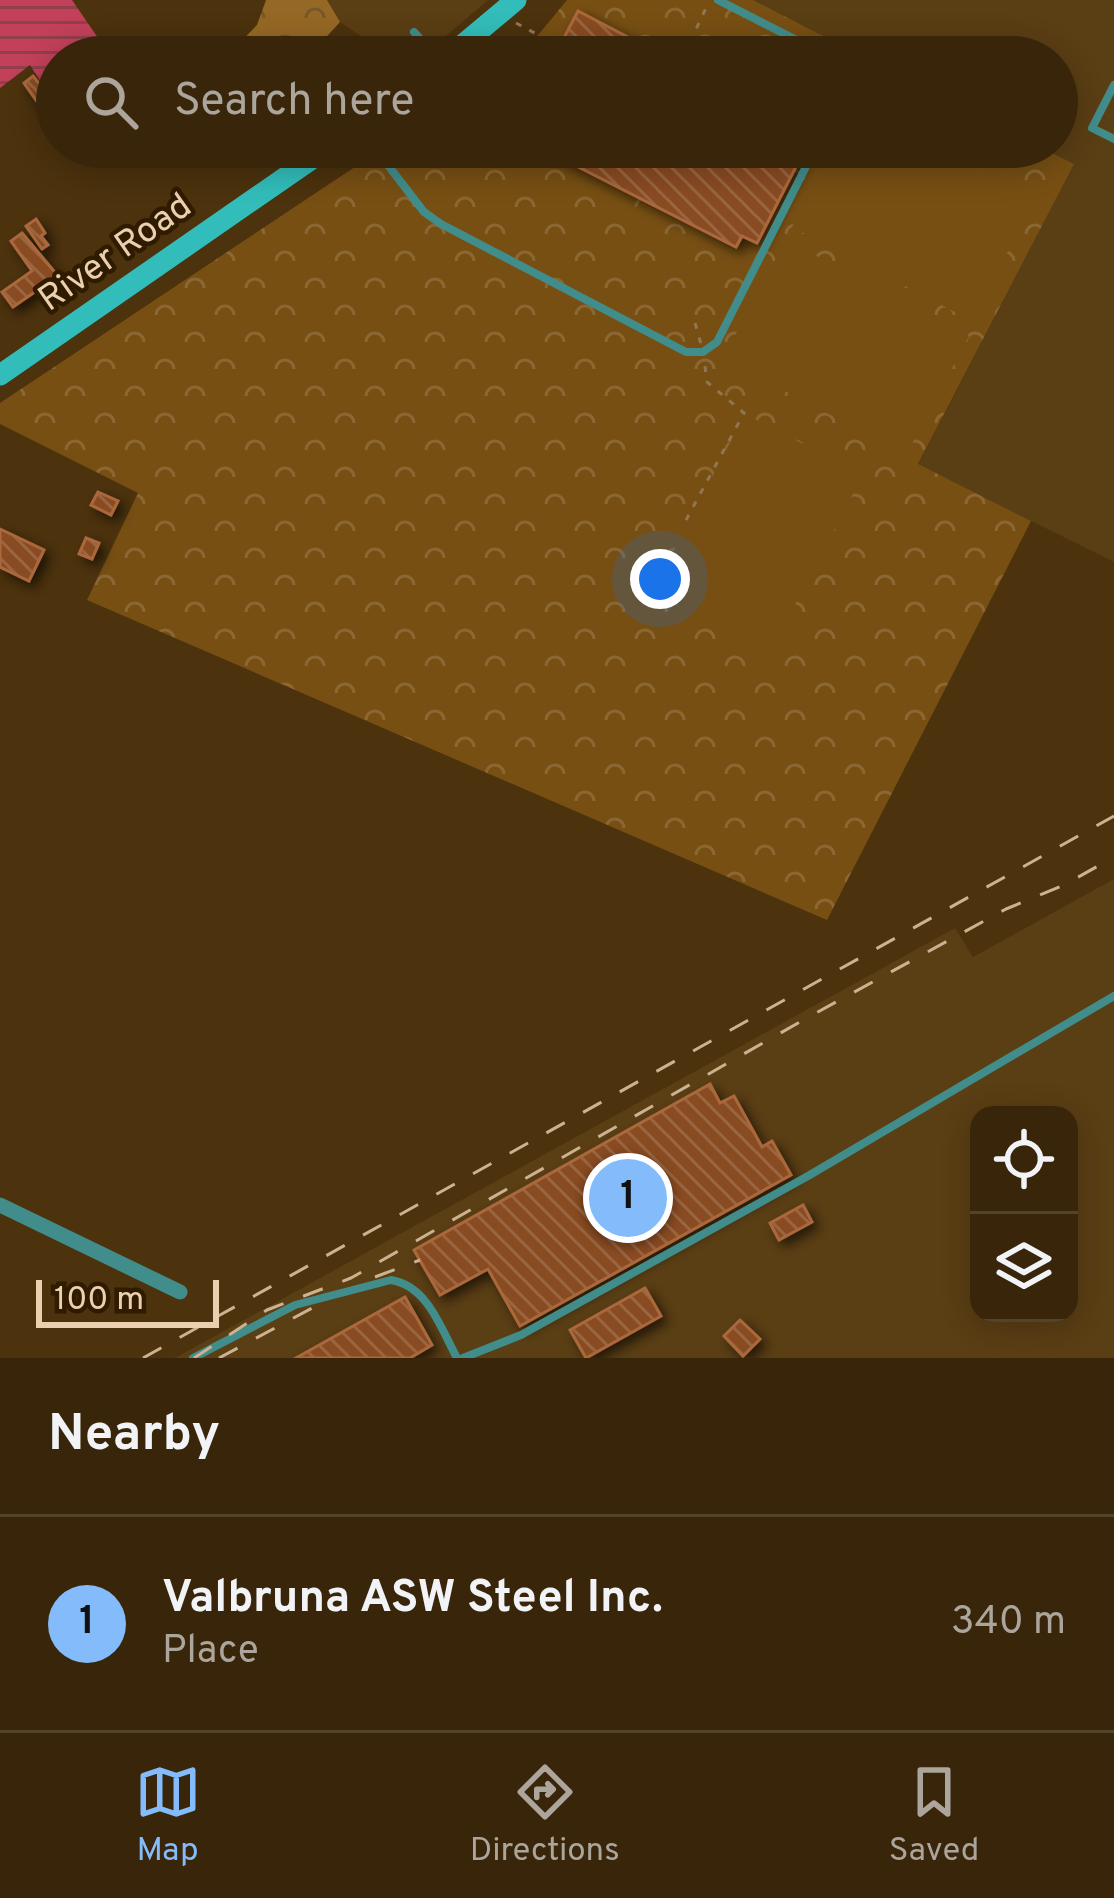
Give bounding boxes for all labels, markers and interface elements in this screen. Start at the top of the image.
search box [36,36,1078,168]
icon: search [78,69,144,135]
text: Search here [174,74,414,131]
street label: River Road [30,184,202,324]
your location [630,549,690,609]
map controls [970,1106,1078,1322]
button: locate [970,1106,1078,1214]
pin: 1 [589,1153,667,1243]
button: layers [970,1214,1078,1322]
scale bar [36,1274,219,1327]
text: 100 m [54,1280,144,1322]
text: Nearby [48,1404,220,1469]
text: Valbruna ASW Steel Inc. [162,1571,663,1628]
text: 1 [79,1599,95,1648]
text: 340 m [951,1599,1066,1648]
text: Place [162,1628,259,1677]
tab: Map [135,1759,201,1873]
tab: Directions [470,1759,620,1873]
tab: Saved [889,1759,979,1873]

